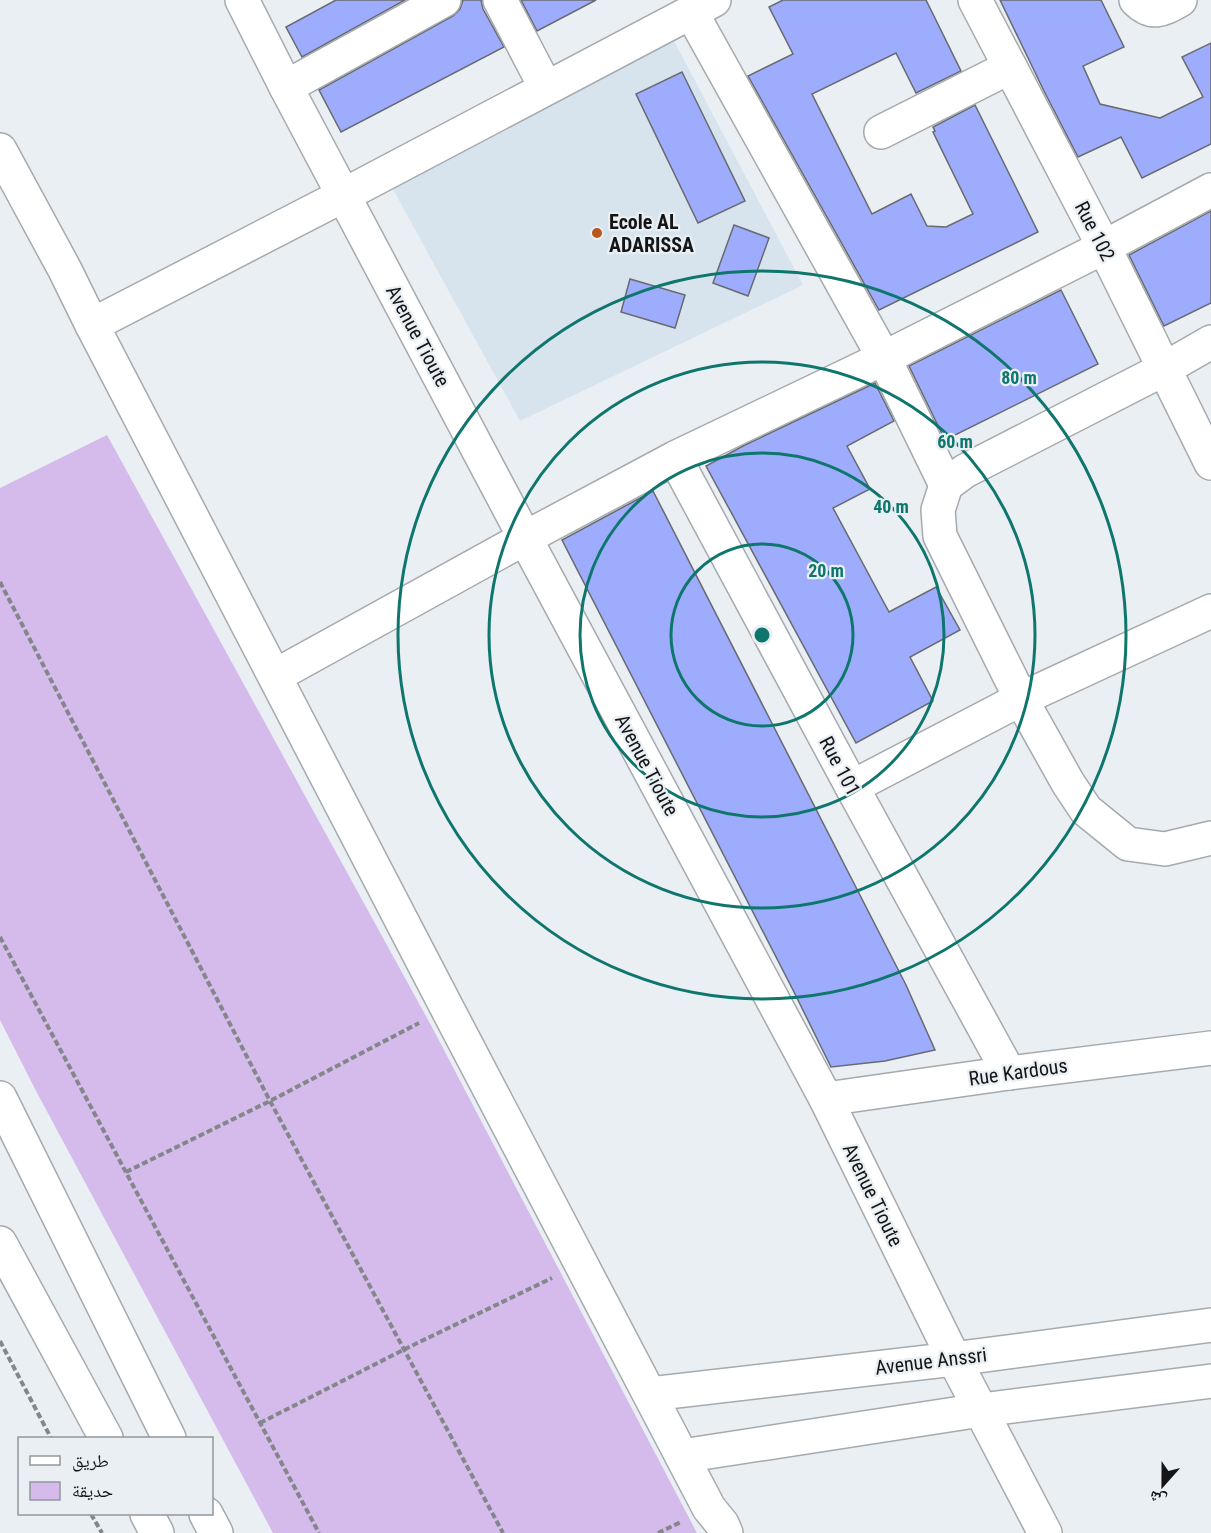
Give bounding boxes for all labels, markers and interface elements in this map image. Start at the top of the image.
street label: Rue 102 [1070,197,1120,265]
place label: Ecole AL ADARISSA [609,210,694,257]
marker: Ecole AL ADARISSA [590,226,604,240]
street label: Avenue Tioute [381,281,455,391]
text: 80 m [1001,367,1037,388]
text: 60 m [937,431,973,452]
text: 40 m [873,496,909,517]
text: 20 m [808,560,844,581]
centre of rings [752,625,772,645]
street label: Avenue Tioute [610,710,684,820]
street label: Rue 101 [814,732,866,800]
street label: Rue Kardous [967,1053,1069,1091]
street label: Avenue Tioute [838,1140,908,1250]
street label: Avenue Anssri [874,1342,988,1380]
legend [18,1437,213,1515]
text: طريق [72,1450,109,1472]
north arrow [1133,1455,1193,1515]
text: حديقة [72,1480,113,1501]
text: ش [1146,1487,1169,1510]

